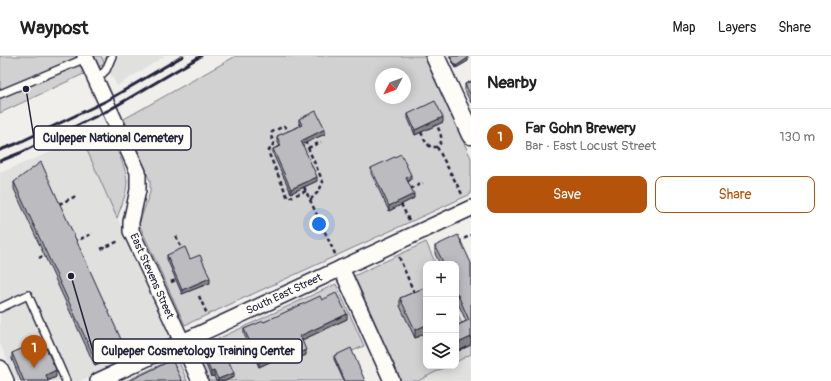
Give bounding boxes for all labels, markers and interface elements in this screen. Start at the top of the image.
text: Waypost [20,16,89,40]
text: Map [673,19,696,36]
text: Layers [718,19,756,36]
text: Share [778,19,811,36]
north arrow [375,68,411,104]
text: Nearby [487,72,536,93]
text: Far Gohn Brewery [525,119,636,138]
callout: Culpeper National Cemetery [34,126,191,150]
text: 1 [497,129,503,145]
text: 130 m [779,129,815,145]
text: Culpeper National Cemetery [43,131,184,146]
text: Bar · East Locust Street [525,138,656,154]
button: Save [487,176,647,213]
button: Share [655,176,815,213]
your location [309,214,329,234]
street label: East Stevens Street [127,231,177,321]
map controls [423,261,459,369]
button: + [423,261,459,297]
street label: South East Street [244,270,325,317]
button: − [423,297,459,333]
button: layers [423,333,459,369]
pin: 1 [21,335,47,368]
callout: Culpeper Cosmetology Training Center [93,339,302,363]
text: Culpeper Cosmetology Training Center [101,344,296,359]

